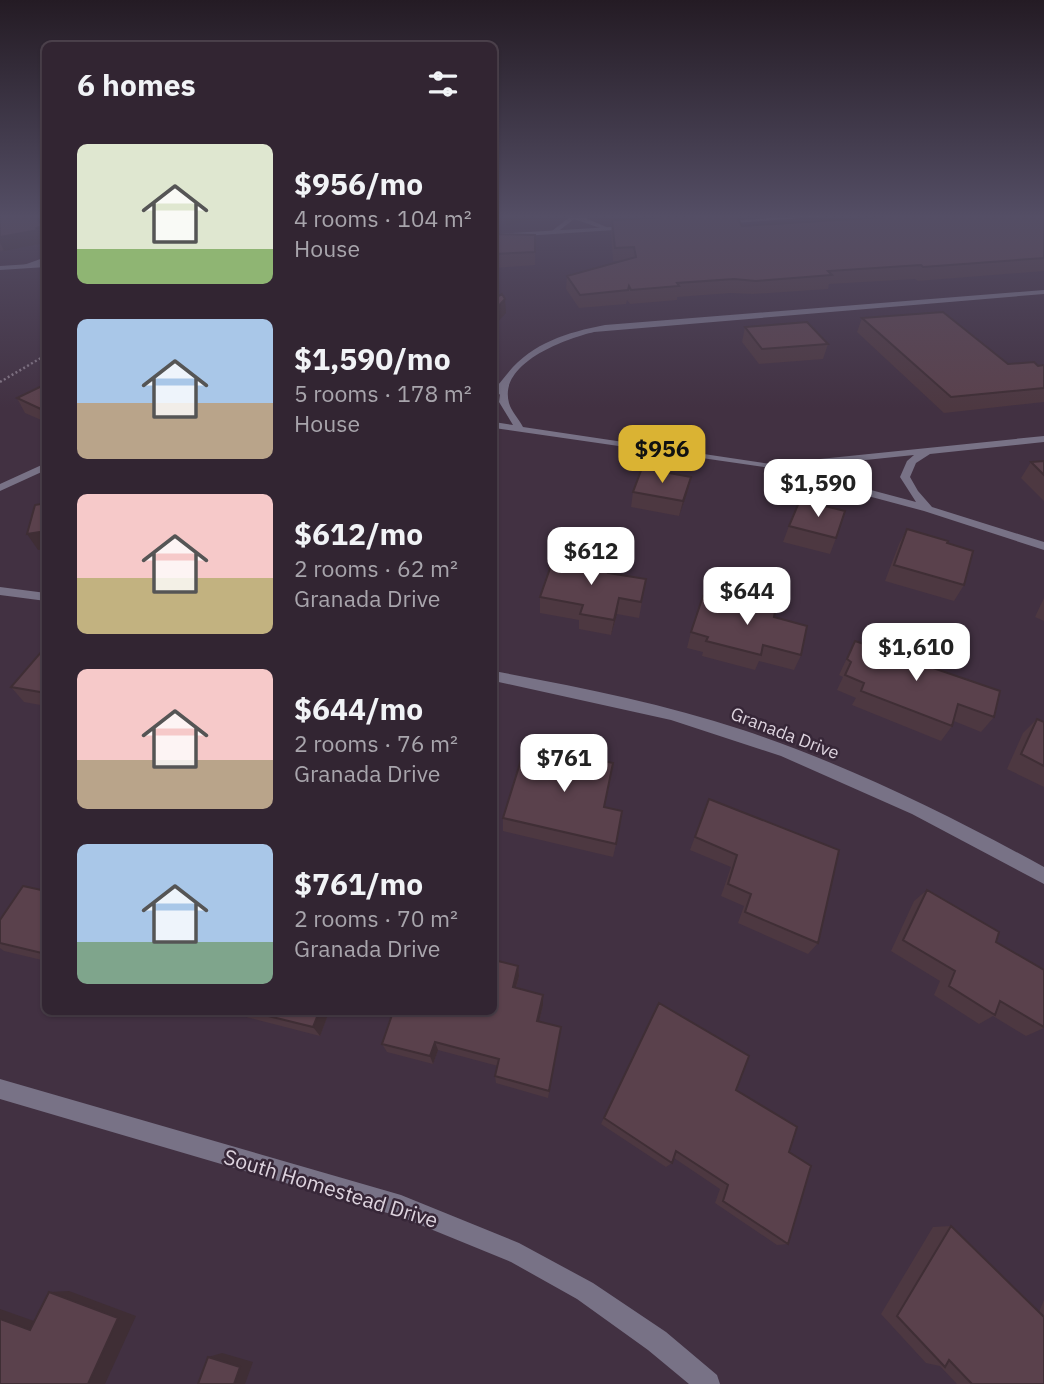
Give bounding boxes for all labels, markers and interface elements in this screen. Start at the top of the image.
text: 6 homes [77,65,196,104]
icon: filters [424,65,462,103]
text: $956/mo [294,164,423,203]
icon: home [133,172,217,256]
text: 4 rooms · 104 m² [294,203,472,233]
text: House [294,233,360,263]
text: $1,590/mo [294,339,451,378]
icon: home [133,347,217,431]
text: 5 rooms · 178 m² [294,378,472,408]
text: House [294,408,360,438]
pin: $956 [621,426,703,485]
text: $956 [634,433,690,463]
pin: $1,590 [761,460,875,519]
text: $1,590 [780,467,856,497]
text: $612/mo [294,514,423,553]
icon: home [133,522,217,606]
pin: $612 [550,528,632,587]
text: $612 [563,535,619,565]
text: 2 rooms · 62 m² [294,553,458,583]
pin: $644 [706,568,788,627]
text: $644 [719,575,775,605]
text: Granada Drive [294,583,440,613]
pin: $1,610 [859,624,973,683]
text: $1,610 [878,631,954,661]
text: $644/mo [294,689,423,728]
icon: home [133,697,217,781]
street label: Granada Drive [727,702,843,764]
text: 2 rooms · 76 m² [294,728,458,758]
pin: $761 [523,734,605,794]
text: $761 [536,742,592,772]
text: Granada Drive [294,758,440,788]
text: $761/mo [294,864,423,903]
icon: home [133,872,217,956]
text: 2 rooms · 70 m² [294,903,458,933]
text: Granada Drive [294,933,440,963]
street label: South Homestead Drive [220,1142,442,1234]

